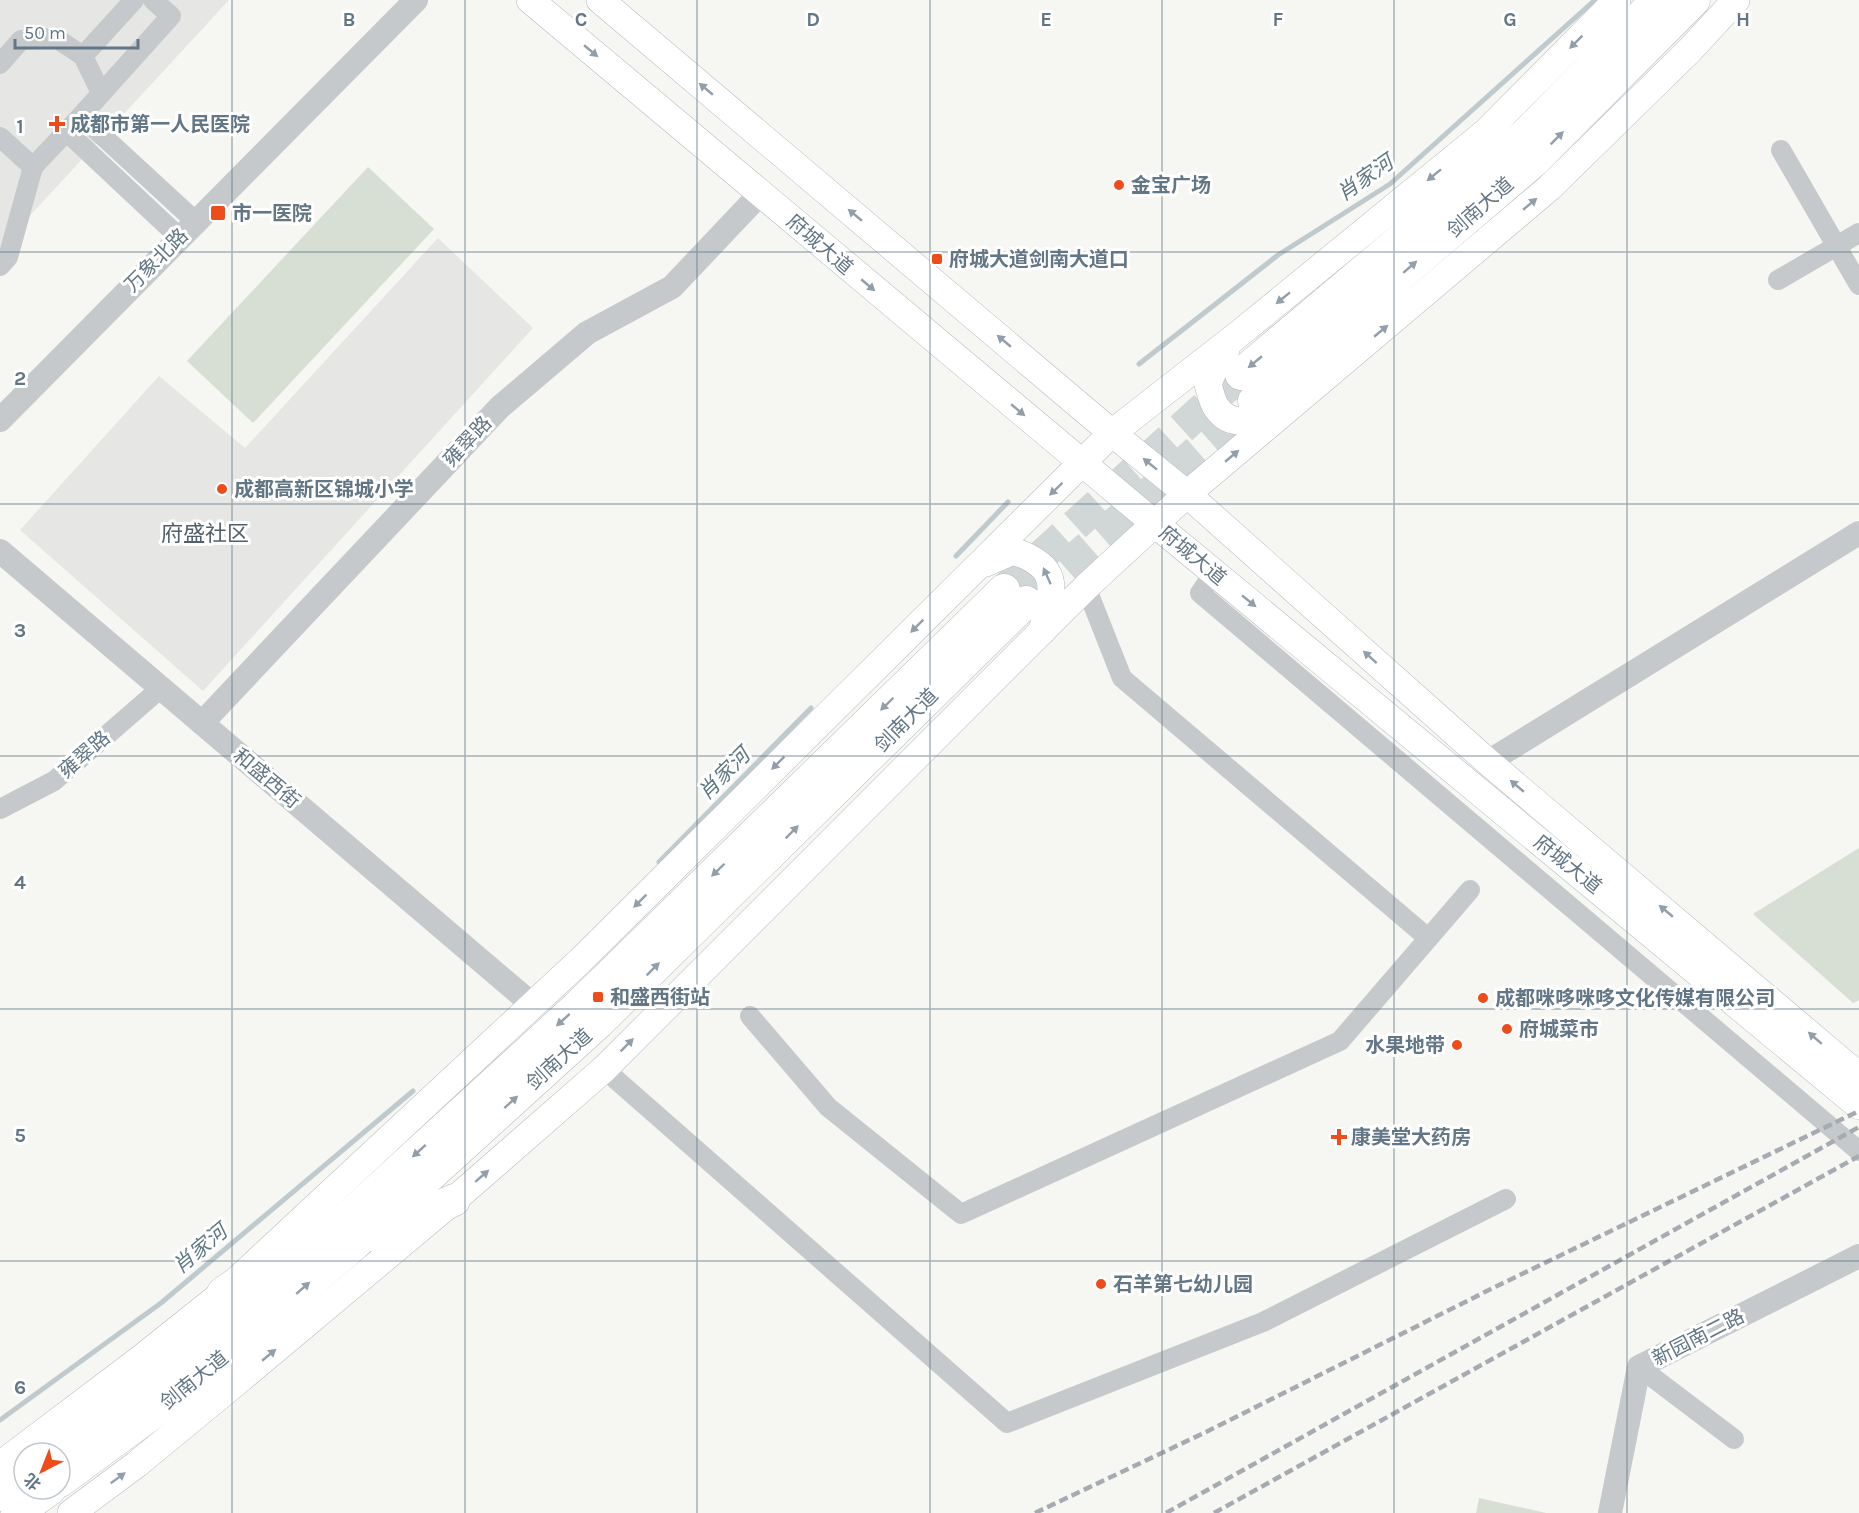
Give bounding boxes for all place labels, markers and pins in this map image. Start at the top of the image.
place label: 成都市第一人民医院 [70,113,250,136]
marker: 成都市第一人民医院 [48,115,66,133]
place label: 金宝广场 [1131,174,1211,197]
marker: 金宝广场 [1112,178,1126,192]
place label: 市一医院 [232,202,312,225]
marker: 市一医院 [209,204,227,222]
place label: 府城大道剑南大道口 [949,248,1129,271]
marker: 府城大道剑南大道口 [930,252,944,266]
place label: 成都高新区锦城小学 [234,478,414,501]
marker: 成都高新区锦城小学 [215,482,229,496]
place label: 和盛西街站 [610,986,710,1009]
place label: 成都咪哆咪哆文化传媒有限公司 [1495,987,1775,1010]
marker: 和盛西街站 [591,990,605,1004]
marker: 成都咪哆咪哆文化传媒有限公司 [1476,991,1490,1005]
place label: 府城菜市 [1519,1018,1599,1041]
marker: 府城菜市 [1500,1022,1514,1036]
place label: 水果地带 [1365,1034,1445,1057]
marker: 水果地带 [1450,1038,1464,1052]
place label: 康美堂大药房 [1351,1126,1471,1149]
marker: 康美堂大药房 [1332,1130,1346,1144]
place label: 石羊第七幼儿园 [1113,1273,1253,1296]
marker: 石羊第七幼儿园 [1094,1277,1108,1291]

